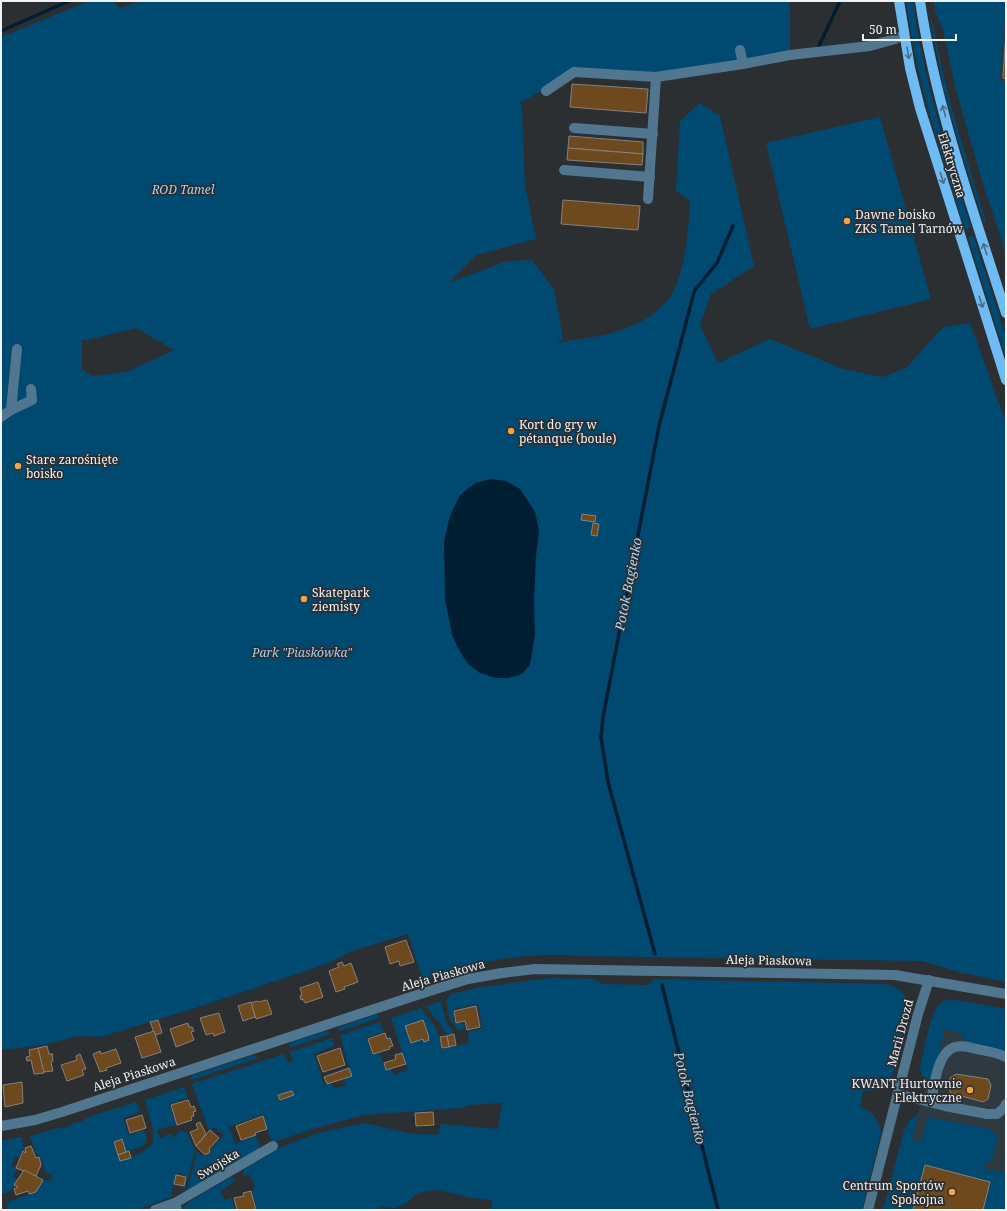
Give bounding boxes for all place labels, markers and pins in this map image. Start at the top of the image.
place label: Dawne boisko ZKS Tamel Tarnów [855,206,964,237]
marker: Dawne boisko ZKS Tamel Tarnów [842,216,852,226]
place label: Kort do gry w pétanque (boule) [519,416,616,447]
marker: Kort do gry w pétanque (boule) [506,426,516,436]
place label: Stare zarośnięte boisko [26,451,118,482]
marker: Stare zarośnięte boisko [13,461,23,471]
place label: Skatepark ziemisty [312,584,371,615]
marker: Skatepark ziemisty [299,594,309,604]
place label: KWANT Hurtownie Elektryczne [852,1075,962,1106]
marker: KWANT Hurtownie Elektryczne [965,1085,975,1095]
place label: Centrum Sportów Spokojna [843,1177,945,1208]
marker: Centrum Sportów Spokojna [947,1187,957,1197]

